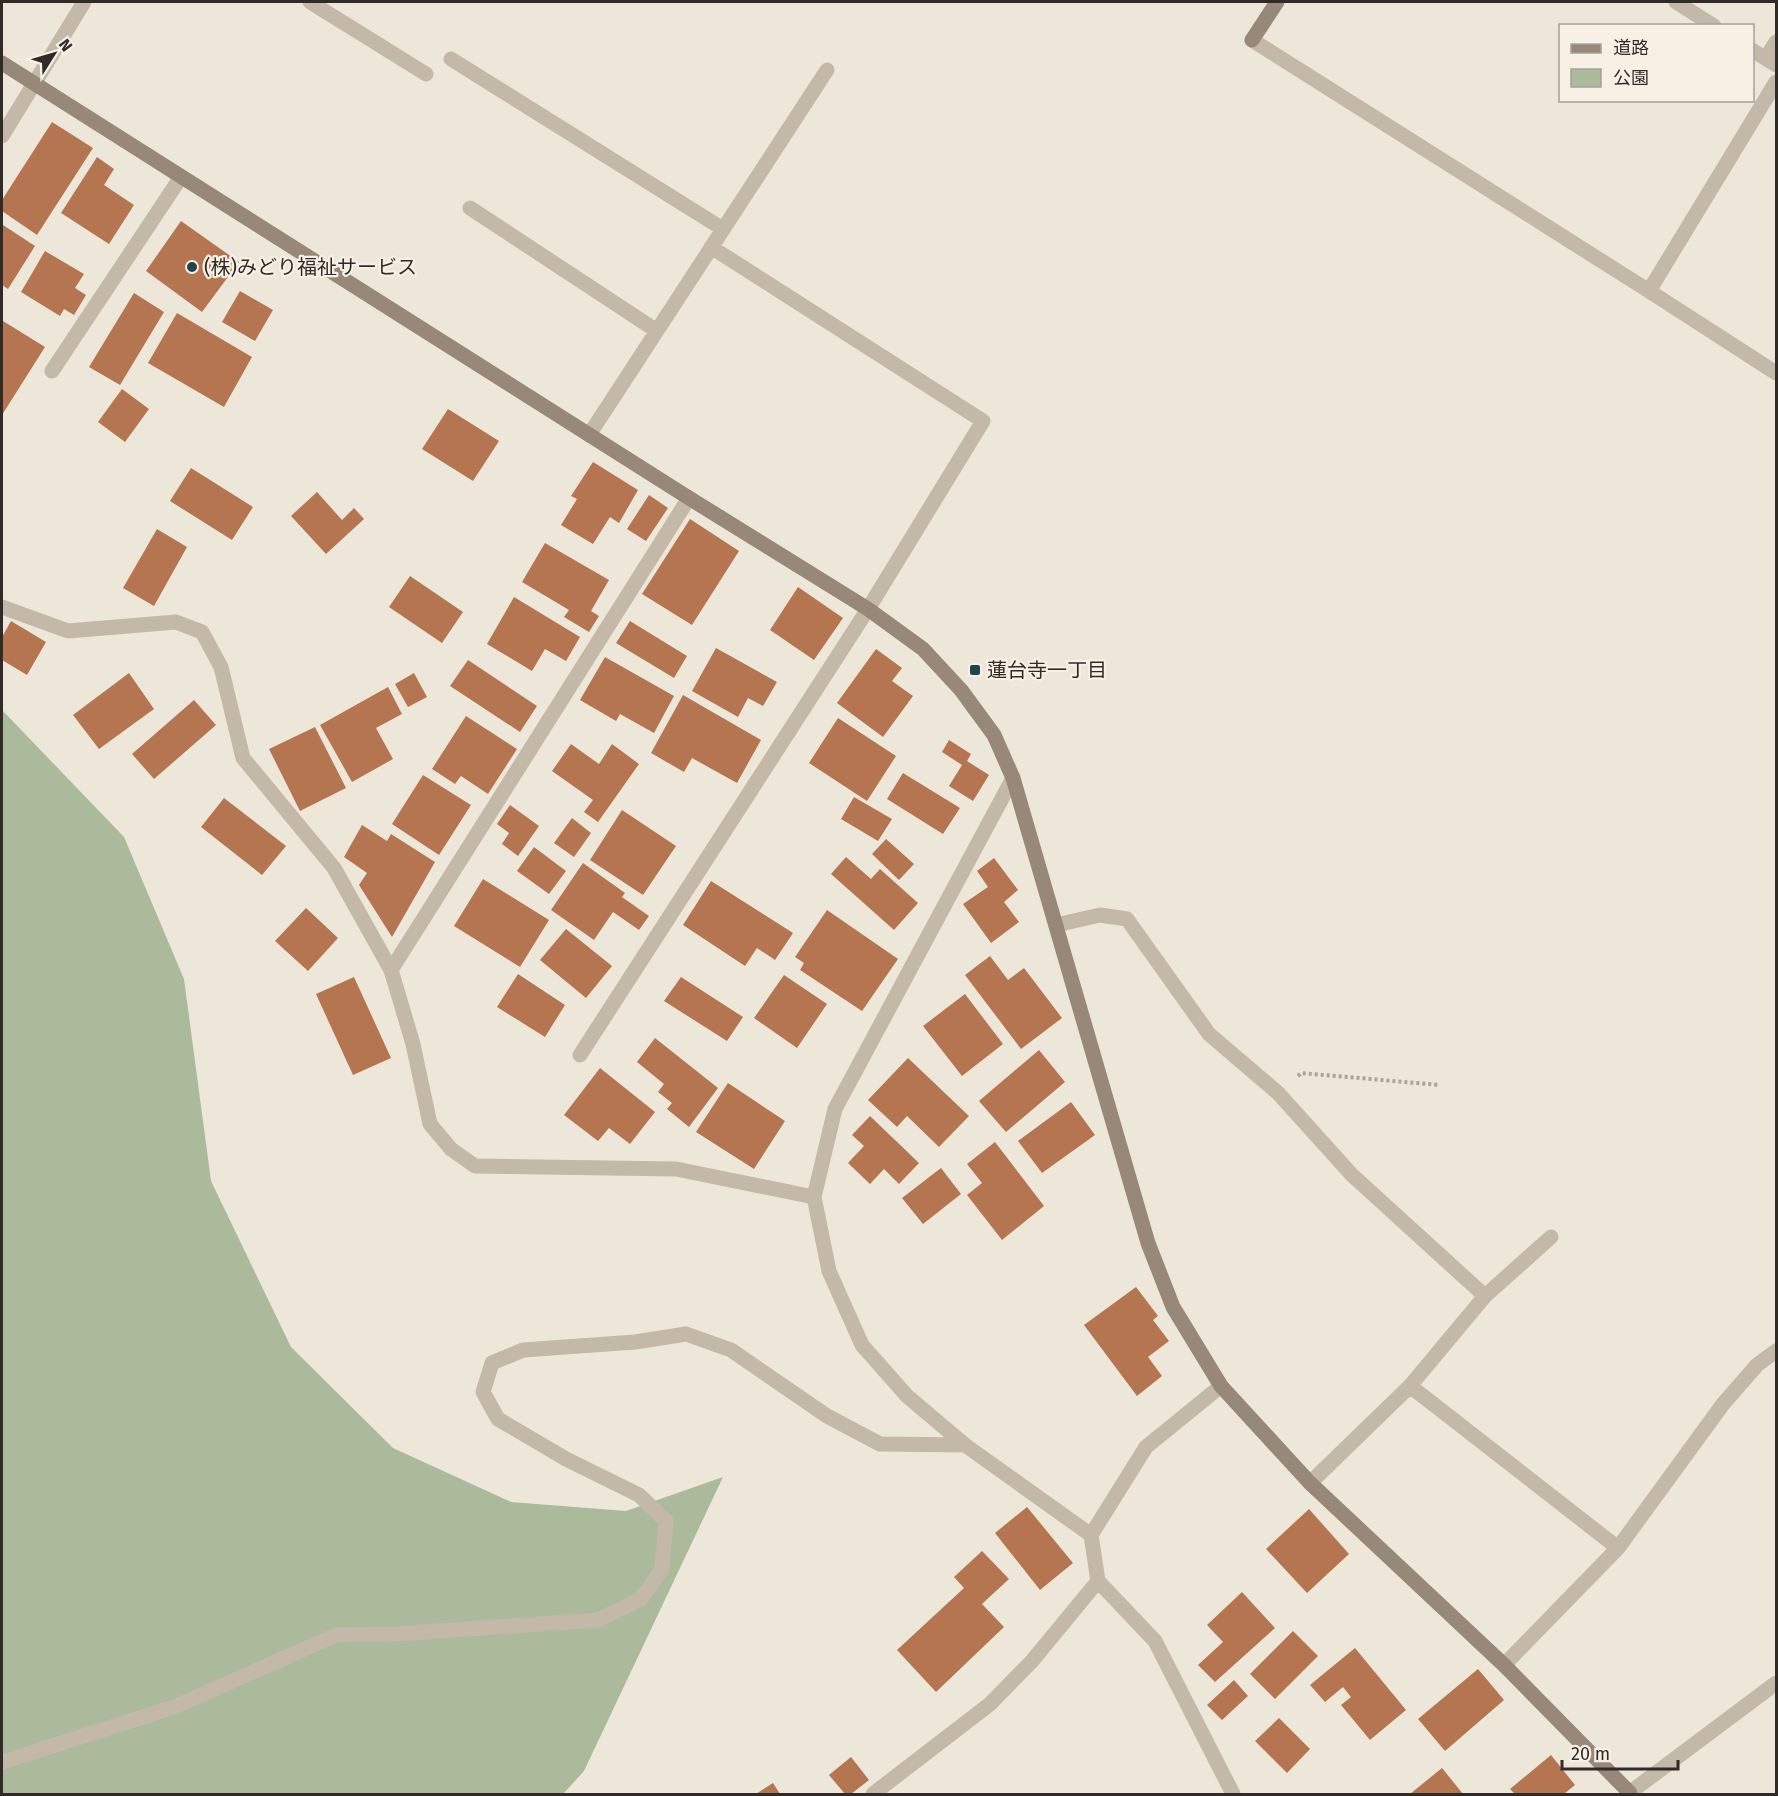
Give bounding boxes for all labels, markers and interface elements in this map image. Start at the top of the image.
north arrow [24,24,84,84]
legend [1559,24,1754,102]
text: N [55,35,76,55]
text: 道路 [1613,37,1649,59]
text: 公園 [1613,67,1649,89]
place label: (株)みどり福祉サービス [204,255,417,279]
marker: (株)みどり福祉サービス [185,260,199,274]
place label: 蓮台寺一丁目 [987,658,1107,682]
marker: 蓮台寺一丁目 [968,663,982,677]
scale bar [1562,1733,1678,1771]
text: 20 m [1571,1743,1610,1765]

